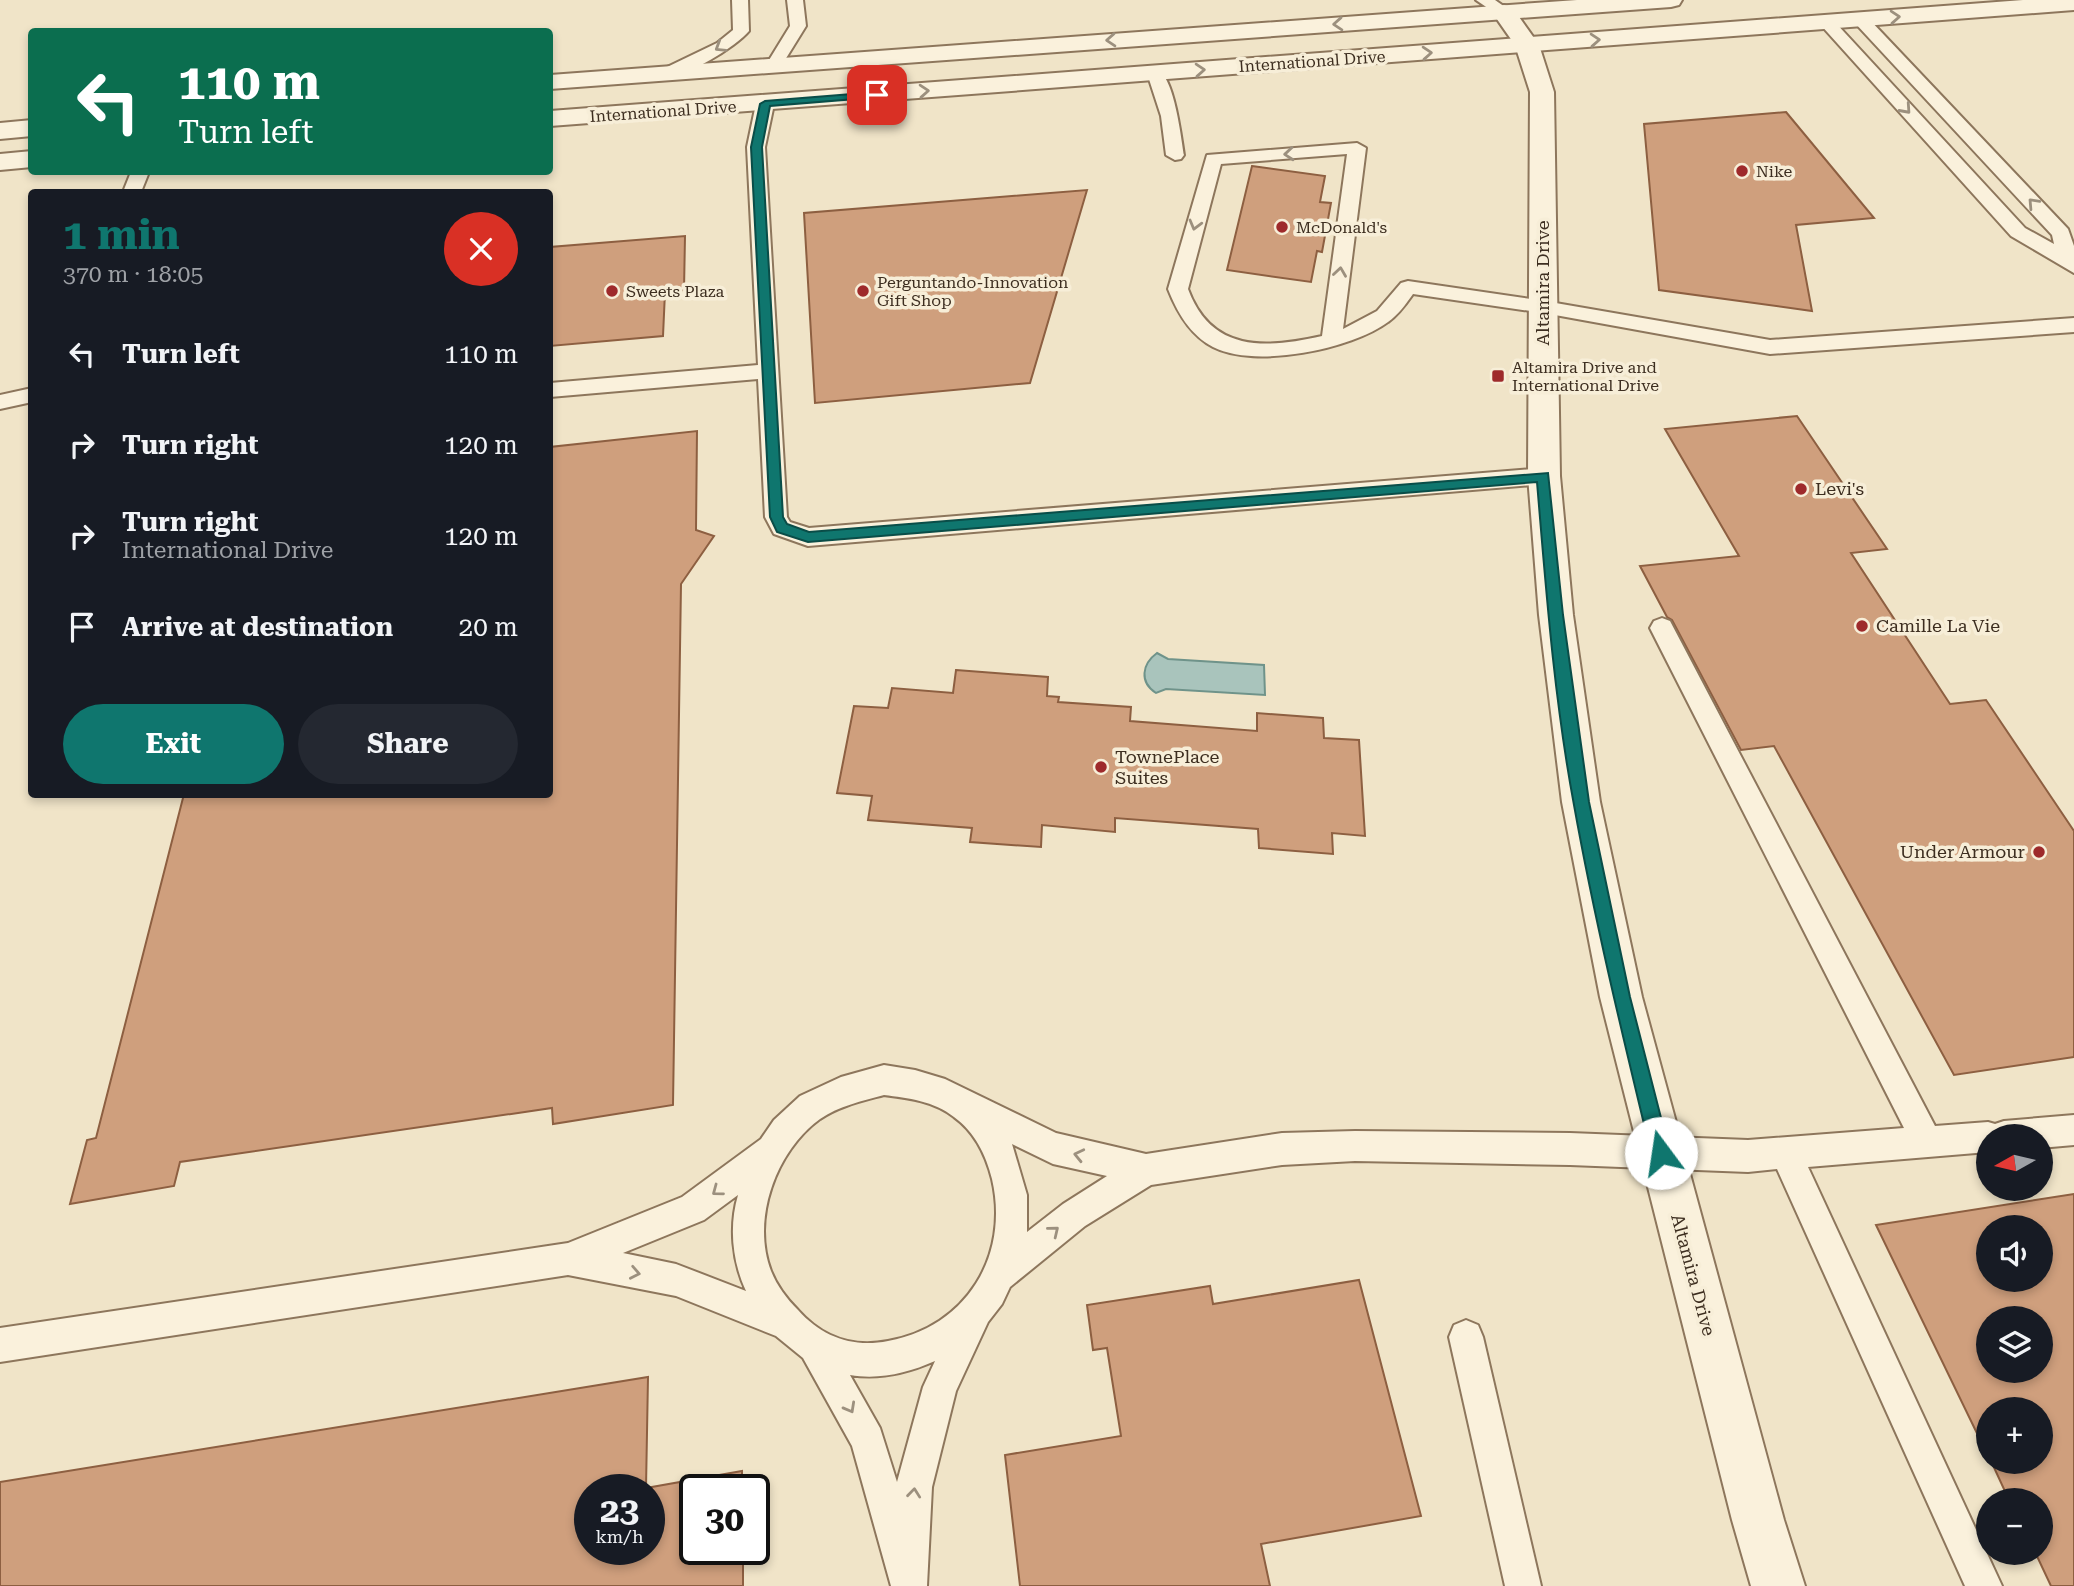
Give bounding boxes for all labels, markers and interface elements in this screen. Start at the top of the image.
one-way arrow [1890,10,1901,25]
one-way arrow [1333,16,1344,31]
one-way arrow [1106,33,1117,48]
one-way arrow [1590,33,1601,48]
one-way arrow [714,38,727,51]
one-way arrow [1421,46,1432,61]
street label: International Drive [1238,47,1386,76]
text: 110 m [178,54,320,111]
icon: left [63,56,154,147]
one-way arrow [1195,63,1206,78]
pin [847,65,907,125]
icon: arrive [858,76,896,114]
one-way arrow [919,84,930,99]
street label: International Drive [589,97,737,126]
one-way arrow [1898,101,1910,114]
text: Turn left [178,113,313,151]
one-way arrow [1283,146,1294,161]
place label: Nike [1756,162,1793,181]
marker: Nike [1734,163,1750,179]
one-way arrow [2029,198,2041,211]
text: 1 min [63,210,180,259]
button: close [444,212,518,286]
place label: McDonald's [1296,218,1388,237]
one-way arrow [1189,219,1203,231]
marker: McDonald's [1274,219,1290,235]
street label: Altamira Drive [1532,220,1553,346]
text: 370 m · 18:05 [63,261,203,288]
one-way arrow [1332,267,1347,278]
place label: Perguntando-Innovation Gift Shop [877,273,1068,310]
place label: Sweets Plaza [626,282,724,301]
marker: Sweets Plaza [604,283,620,299]
marker: Perguntando-Innovation Gift Shop [855,283,871,299]
icon: left [63,335,101,373]
text: Turn left [122,339,240,369]
text: 110 m [444,339,518,369]
place label: Altamira Drive and International Drive [1512,358,1659,395]
marker: Altamira Drive and International Drive [1490,368,1506,384]
icon: right [63,426,101,464]
text: Turn right [122,430,258,460]
text: 120 m [444,430,518,460]
place label: Levi's [1815,478,1864,499]
marker: Levi's [1793,481,1809,497]
text: Turn right [122,507,258,537]
icon: right [63,517,101,555]
text: 120 m [444,521,518,551]
text: International Drive [122,537,333,564]
icon: arrive [63,608,101,646]
text: Arrive at destination [122,612,393,642]
text: 20 m [459,612,518,642]
place label: Camille La Vie [1876,615,2000,636]
marker: Camille La Vie [1854,618,1870,634]
button: Exit [63,704,284,784]
button: Share [298,704,518,784]
place label: TownePlace Suites [1115,746,1220,788]
marker: TownePlace Suites [1093,759,1109,775]
place label: Under Armour [1900,841,2025,862]
marker: Under Armour [2031,844,2047,860]
position arrow [1624,1116,1698,1190]
north arrow [1976,1124,2053,1200]
map controls [1976,1124,2053,1565]
one-way arrow [1074,1148,1086,1163]
one-way arrow [712,1182,725,1195]
street label: Altamira Drive [1667,1212,1720,1338]
button: sound [1976,1215,2053,1292]
one-way arrow [1047,1227,1059,1240]
one-way arrow [629,1264,641,1279]
button: layers [1976,1306,2053,1383]
button: + [1976,1397,2053,1474]
one-way arrow [842,1401,855,1414]
speed limit sign: 30 [679,1474,770,1565]
one-way arrow [907,1488,922,1499]
button: − [1976,1488,2053,1565]
text: 23 [600,1490,639,1531]
text: km/h [595,1526,644,1547]

